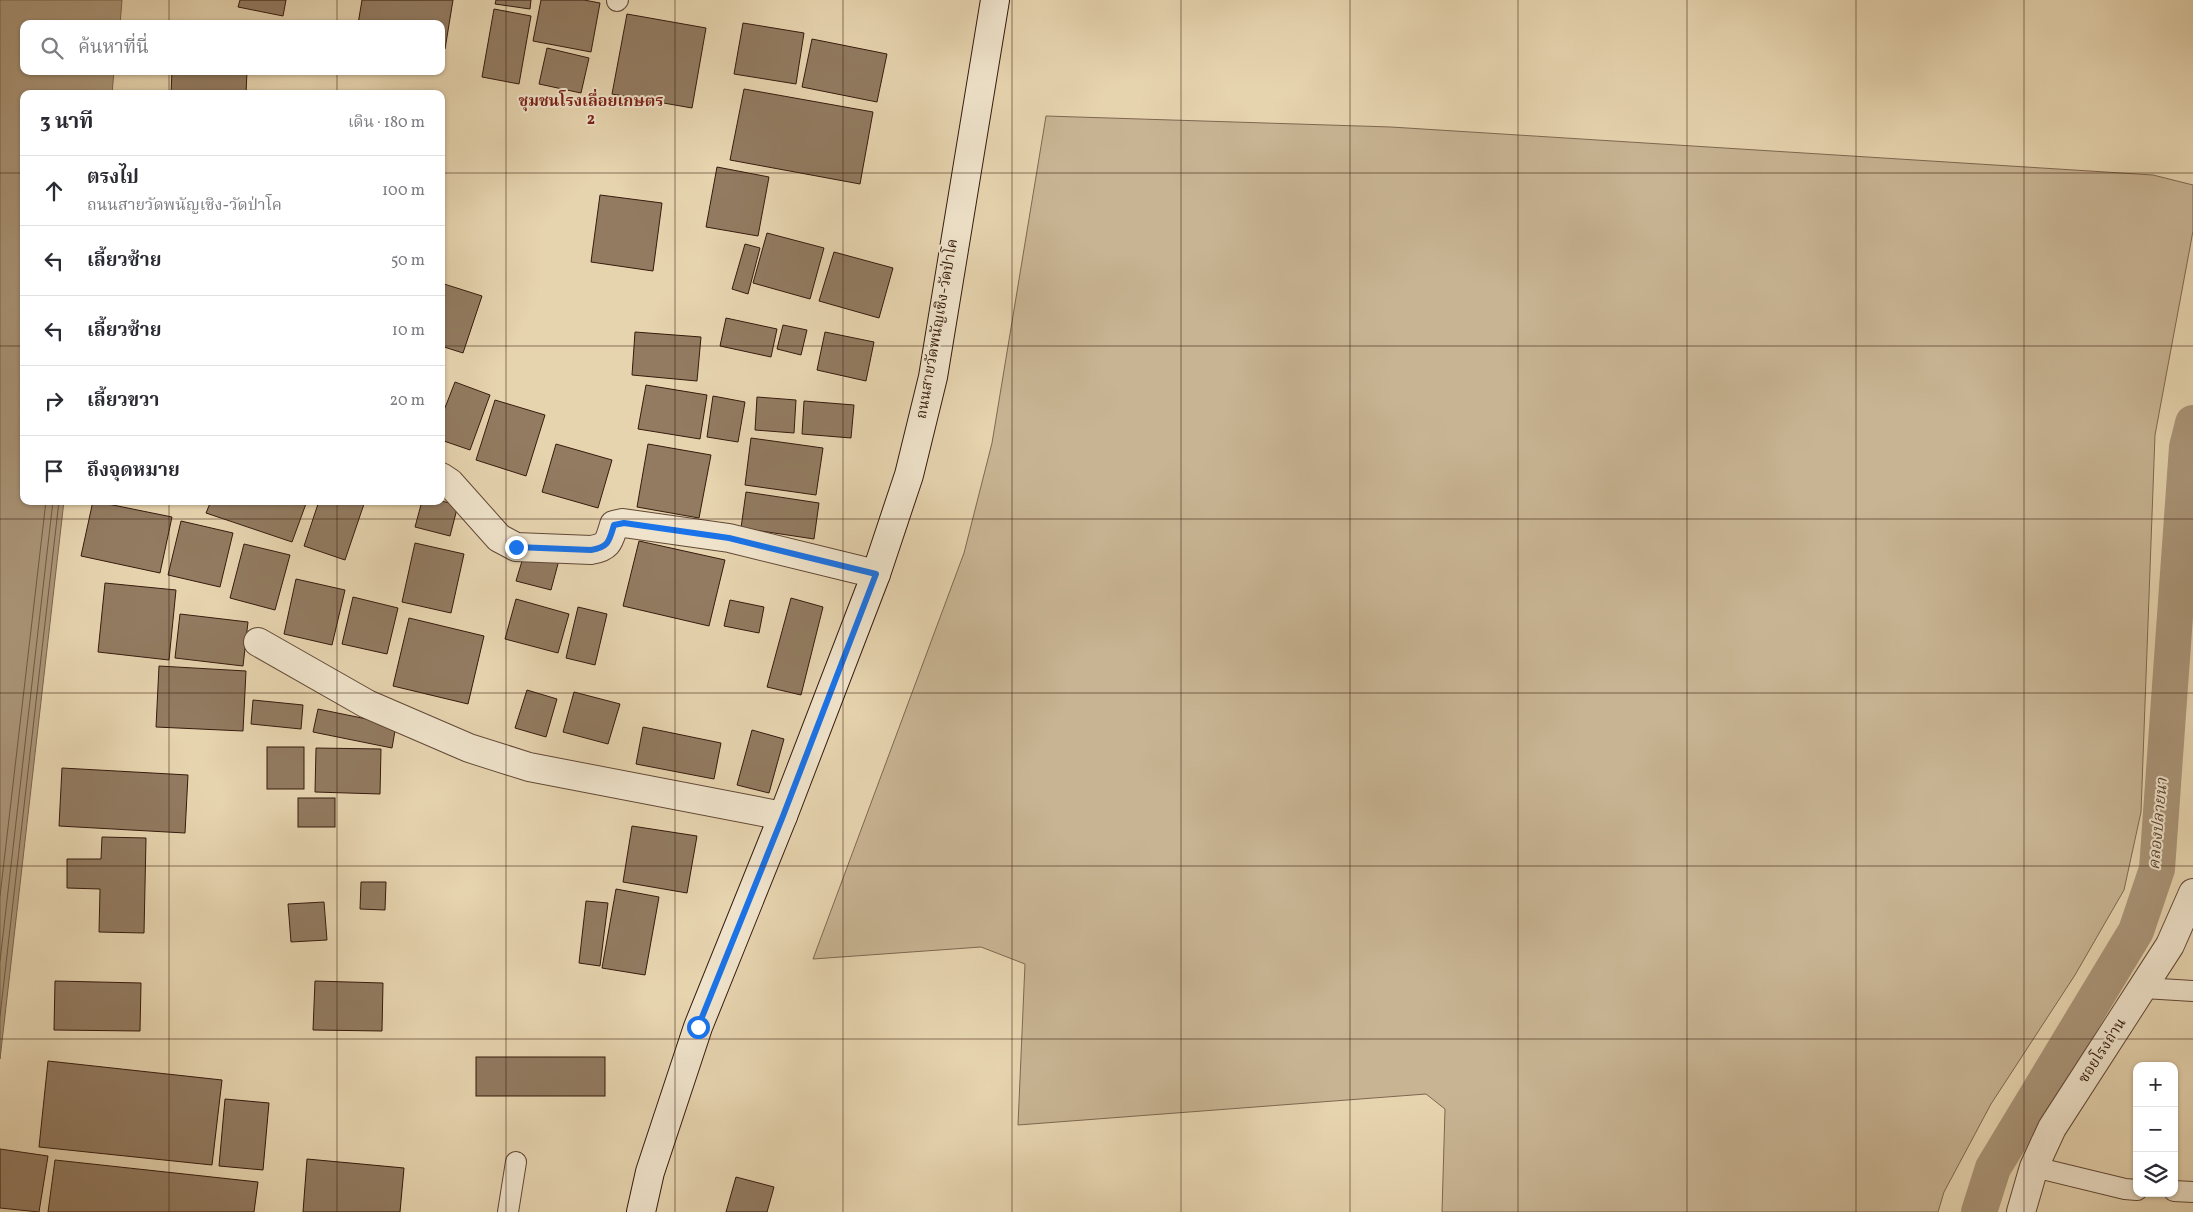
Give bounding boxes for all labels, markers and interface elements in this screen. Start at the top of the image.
search box [20,20,445,75]
icon: search [38,34,66,62]
text: ค้นหาที่นี่ [78,35,149,61]
district label: ชุมชนโรงเลื่อยเกษตร 2 [518,89,664,131]
text: 3 นาที [40,108,93,137]
text: เดิน · 180 m [348,112,425,134]
text: ตรงไป [87,165,139,191]
icon: ahead [40,177,68,205]
text: 100 m [382,180,425,202]
text: ถนนสายวัดพนัญเชิง-วัดป่าโค [87,195,282,217]
street label: ถนนสายวัดพนัญเชิง-วัดป่าโค [910,237,964,421]
icon: left [40,247,68,275]
text: เลี้ยวซ้าย [87,248,161,274]
text: 50 m [391,250,425,272]
icon: left [40,317,68,345]
text: เลี้ยวซ้าย [87,318,161,344]
text: 10 m [392,320,425,342]
icon: right [40,387,68,415]
text: เลี้ยวขวา [87,388,159,414]
text: 20 m [390,390,425,412]
icon: arrive [40,457,68,485]
text: ถึงจุดหมาย [87,458,180,484]
route end [505,536,528,559]
water label: คลองปลายนา [2144,776,2174,871]
street label: ซอยโรงถ่าน [2072,1013,2132,1088]
route start [687,1016,710,1039]
map controls [2133,1062,2178,1197]
button: + [2133,1062,2178,1107]
button: − [2133,1107,2178,1152]
button: layers [2133,1152,2178,1197]

